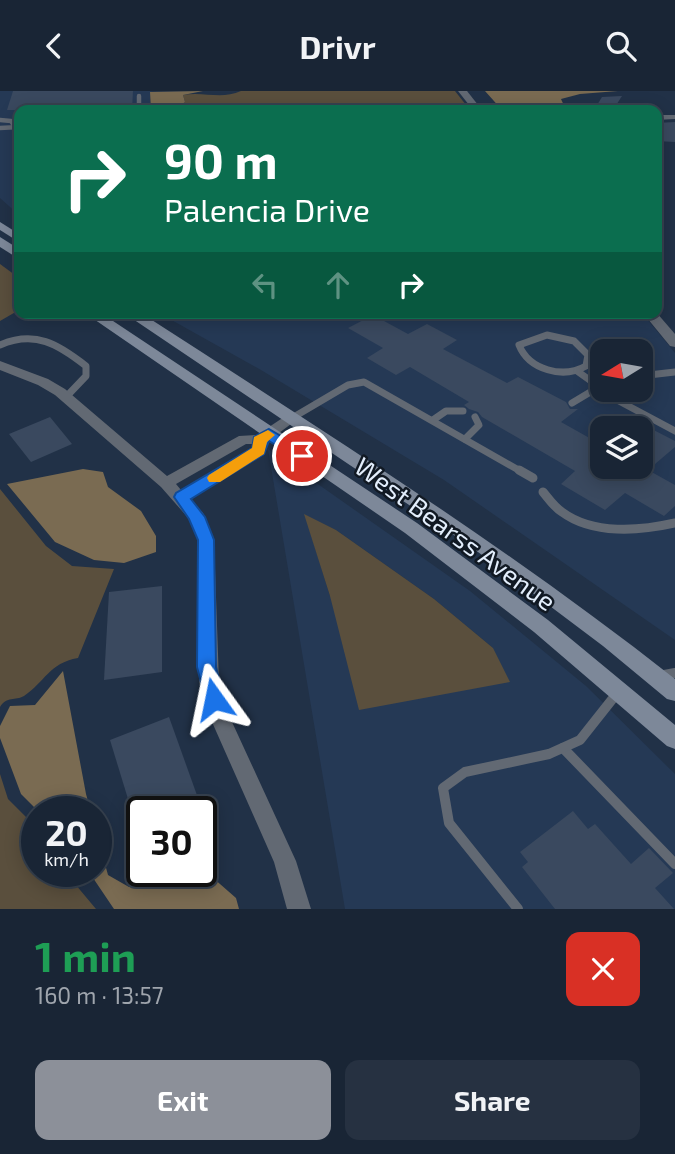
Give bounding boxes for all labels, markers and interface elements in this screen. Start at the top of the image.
icon: back [35,27,73,65]
text: Drivr [299,27,376,65]
icon: search [602,27,640,65]
text: 90 m [164,130,278,189]
icon: right [49,133,140,224]
text: Palencia Drive [164,190,370,228]
icon: left [246,266,284,304]
icon: ahead [319,266,357,304]
icon: right [392,266,430,304]
north arrow [590,339,653,403]
map controls [590,339,653,479]
button: layers [590,416,653,479]
pin [272,426,332,486]
icon: arrive [283,437,321,475]
street label: West Bearss Avenue [350,450,562,616]
position arrow [177,662,251,736]
speed limit sign: 30 [126,796,217,887]
text: 20 [45,811,88,853]
text: km/h [44,848,89,870]
text: 1 min [35,930,136,980]
button: close [566,932,640,1006]
text: 160 m · 13:57 [35,981,164,1009]
button: Exit [35,1060,331,1140]
button: Share [345,1060,640,1140]

